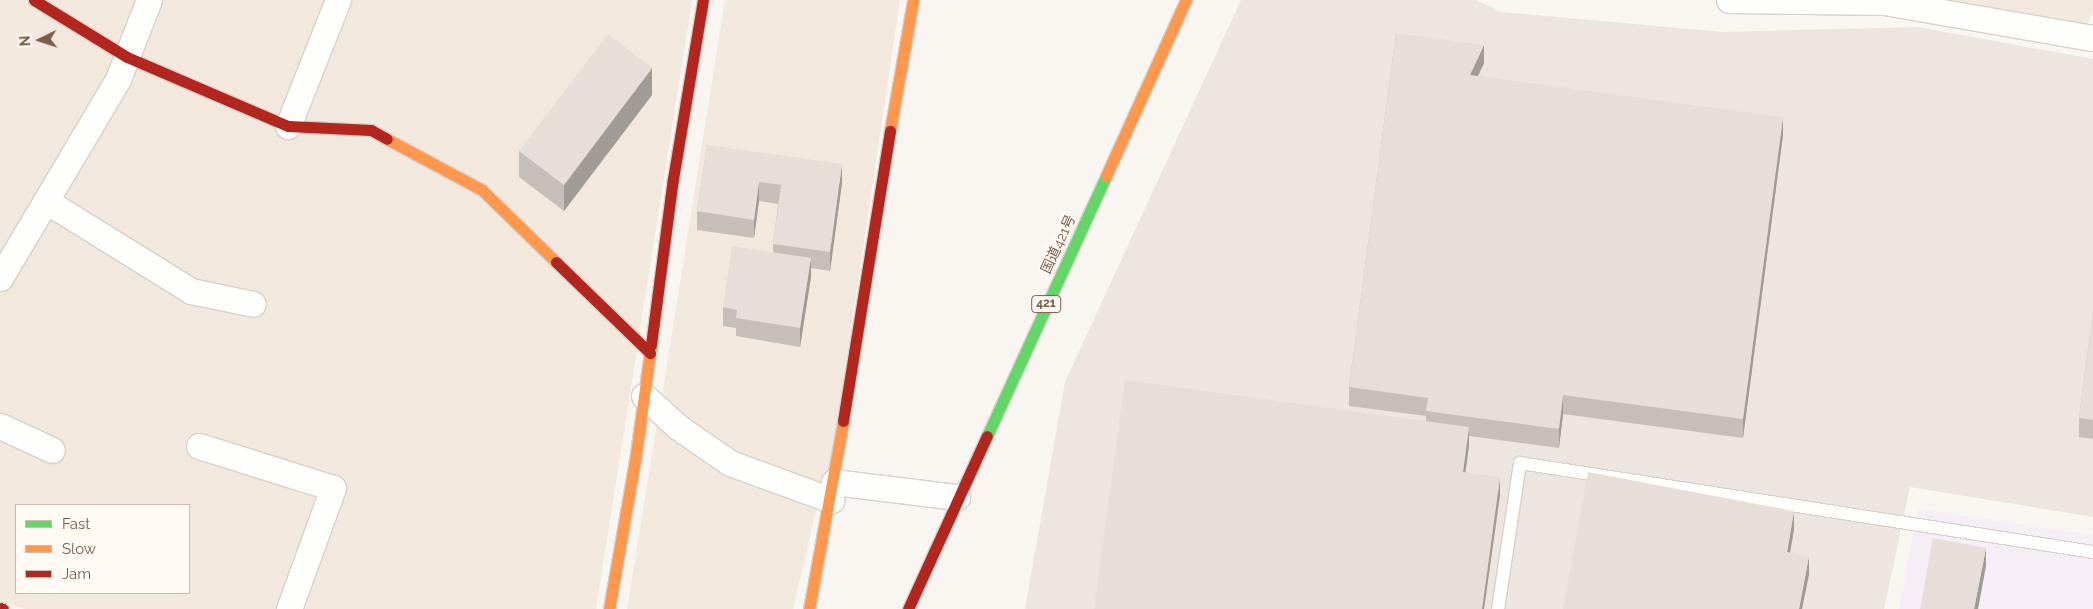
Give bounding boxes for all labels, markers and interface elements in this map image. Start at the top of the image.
north arrow [15,15,65,65]
text: N [17,35,33,47]
street label: 国道421号 [1037,212,1079,276]
road number: 421 [1031,294,1061,314]
legend [15,504,190,594]
text: Fast [62,515,90,533]
text: Slow [62,540,96,558]
text: Jam [62,565,91,583]

